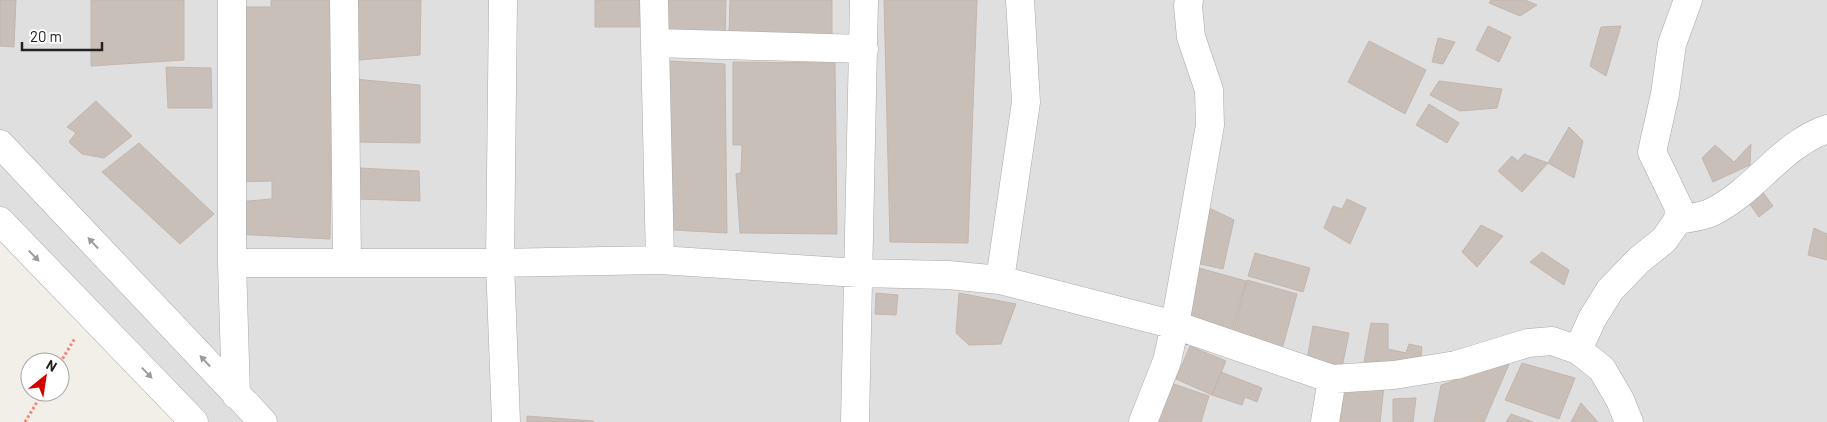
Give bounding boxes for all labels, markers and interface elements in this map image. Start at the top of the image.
scale bar [22,20,102,52]
text: 20 m [30,27,62,45]
one-way arrow [87,238,99,250]
one-way arrow [28,250,40,262]
north arrow [20,352,70,402]
text: N [43,356,60,375]
one-way arrow [199,356,211,368]
one-way arrow [141,366,153,378]

